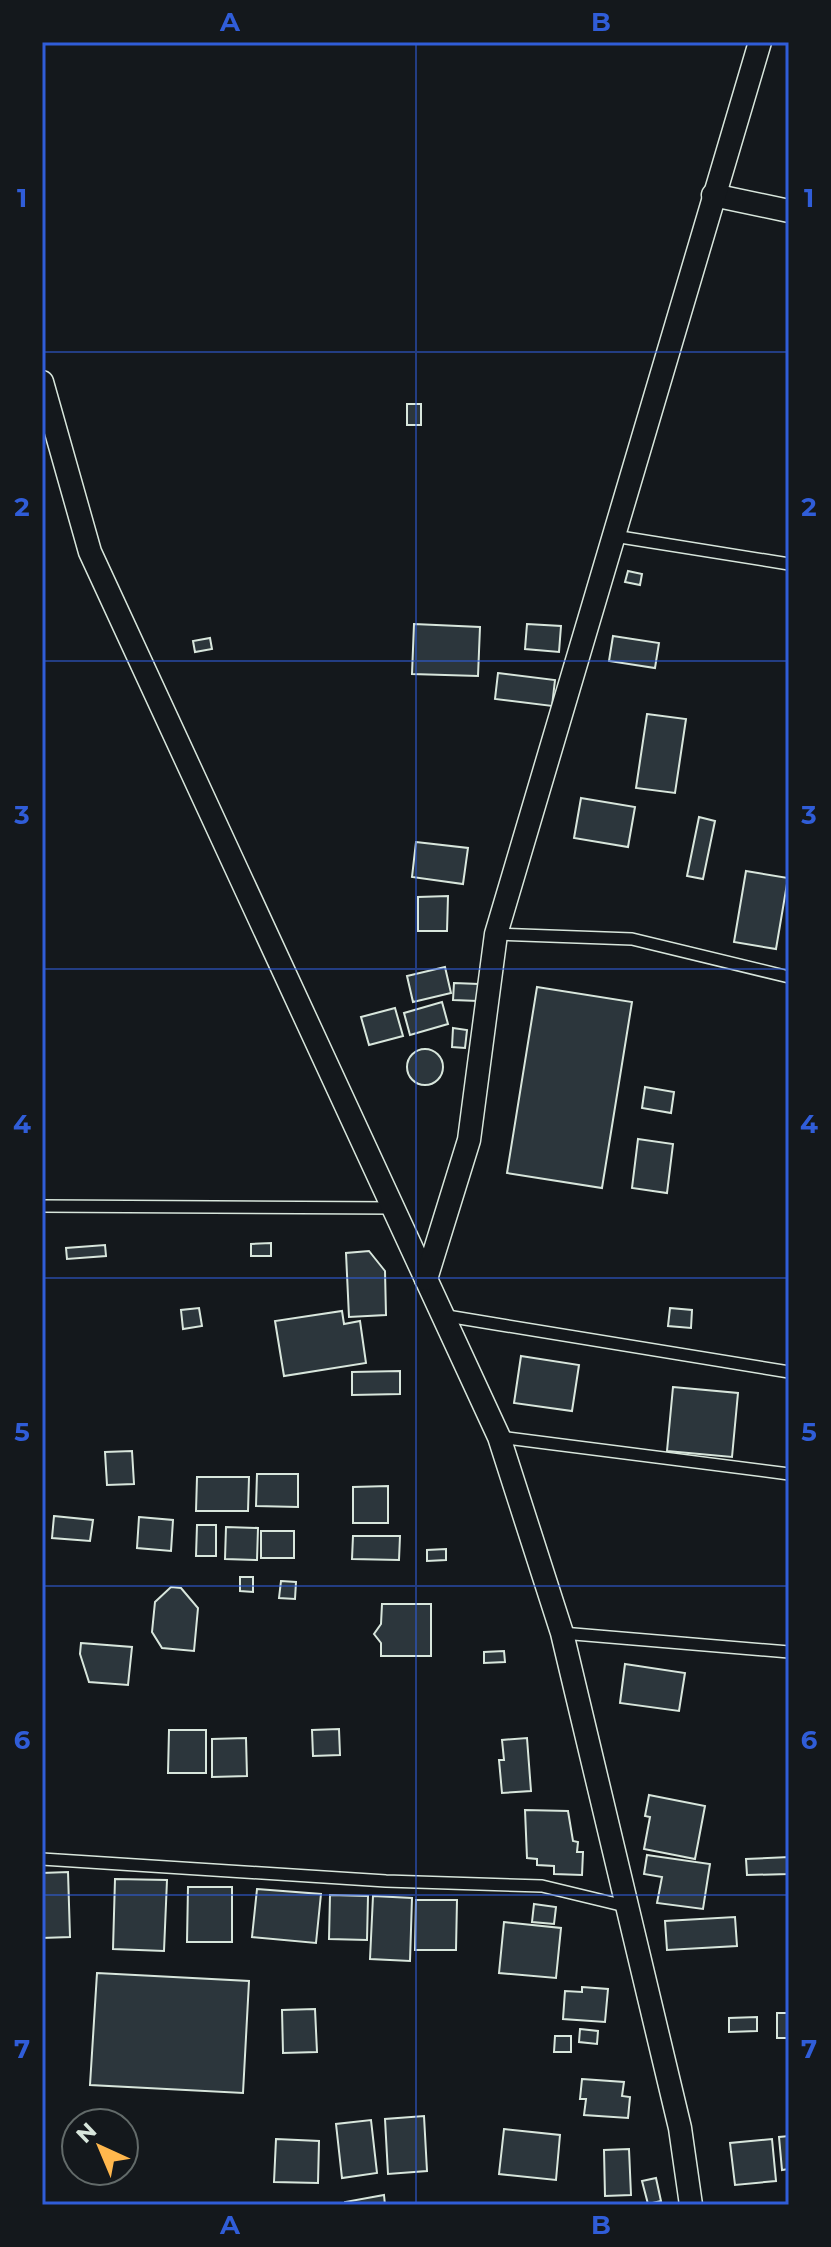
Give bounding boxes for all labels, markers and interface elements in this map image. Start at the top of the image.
text: A [219,6,241,38]
text: B [591,6,611,38]
text: 1 [17,182,27,214]
text: 1 [804,182,814,214]
text: 2 [14,491,30,523]
text: 2 [801,491,817,523]
text: 3 [13,799,30,831]
text: 3 [800,799,817,831]
text: 4 [13,1108,31,1140]
text: 4 [800,1108,818,1140]
text: 5 [14,1416,30,1448]
text: 5 [801,1416,817,1448]
text: 6 [14,1724,31,1756]
text: 6 [801,1724,818,1756]
text: 7 [14,2033,30,2065]
text: 7 [801,2033,817,2065]
north arrow [60,2107,140,2187]
text: N [71,2117,102,2149]
text: A [219,2209,241,2241]
text: B [591,2209,611,2241]

